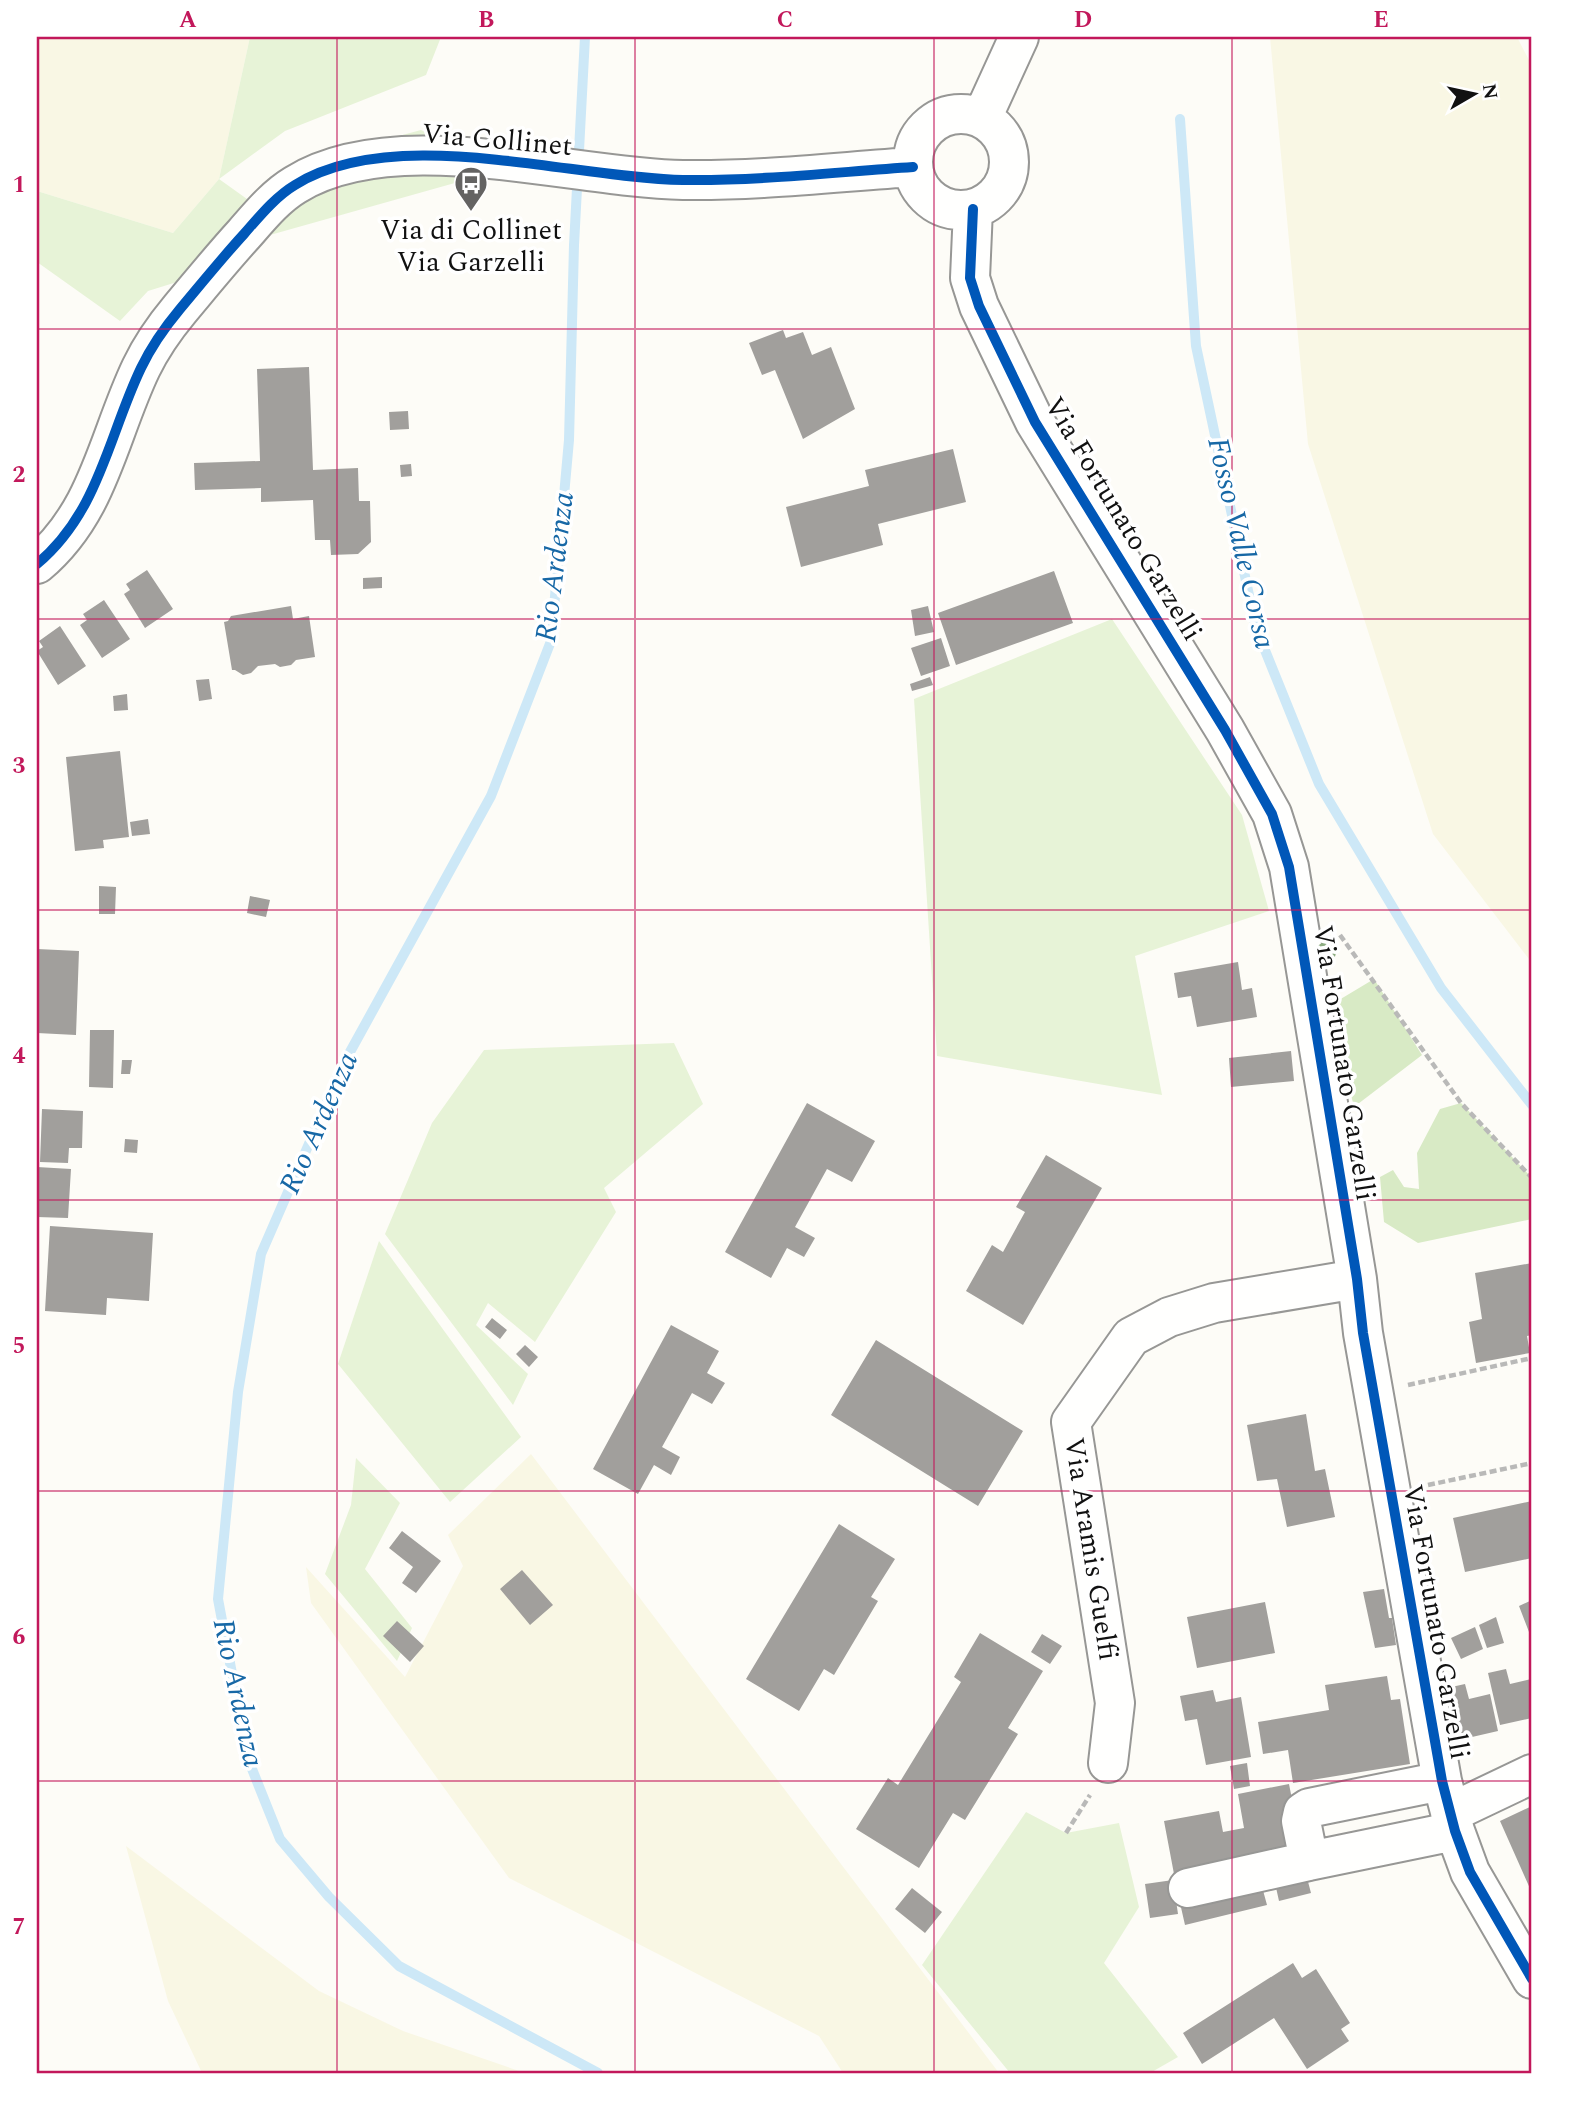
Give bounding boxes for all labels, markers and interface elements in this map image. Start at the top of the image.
text: A [179,3,197,38]
text: B [478,3,494,38]
text: C [777,3,793,38]
text: D [1074,3,1092,38]
text: E [1373,3,1389,38]
north arrow [1440,60,1510,130]
text: N [1474,82,1505,102]
street label: Via Collinet [420,112,574,168]
bus stop icon: Via di Collinet Via Garzelli [452,164,490,213]
text: 1 [13,168,25,203]
place label: Via di Collinet Via Garzelli [380,209,562,284]
street label: Via Fortunato Garzelli [1033,389,1213,649]
water label: Fosso Valle Corsa [1194,433,1288,653]
text: 2 [13,458,26,493]
water label: Rio Ardenza [523,489,587,645]
text: 3 [13,749,26,784]
street label: Via Fortunato Garzelli [1301,922,1387,1204]
text: 4 [13,1039,26,1074]
water label: Rio Ardenza [267,1045,371,1201]
text: 5 [13,1329,25,1364]
street label: Via Aramis Guelfi [1052,1434,1130,1664]
street label: Via Fortunato Garzelli [1391,1481,1481,1763]
water label: Rio Ardenza [200,1614,276,1772]
text: 6 [13,1620,26,1655]
text: 7 [13,1910,25,1945]

